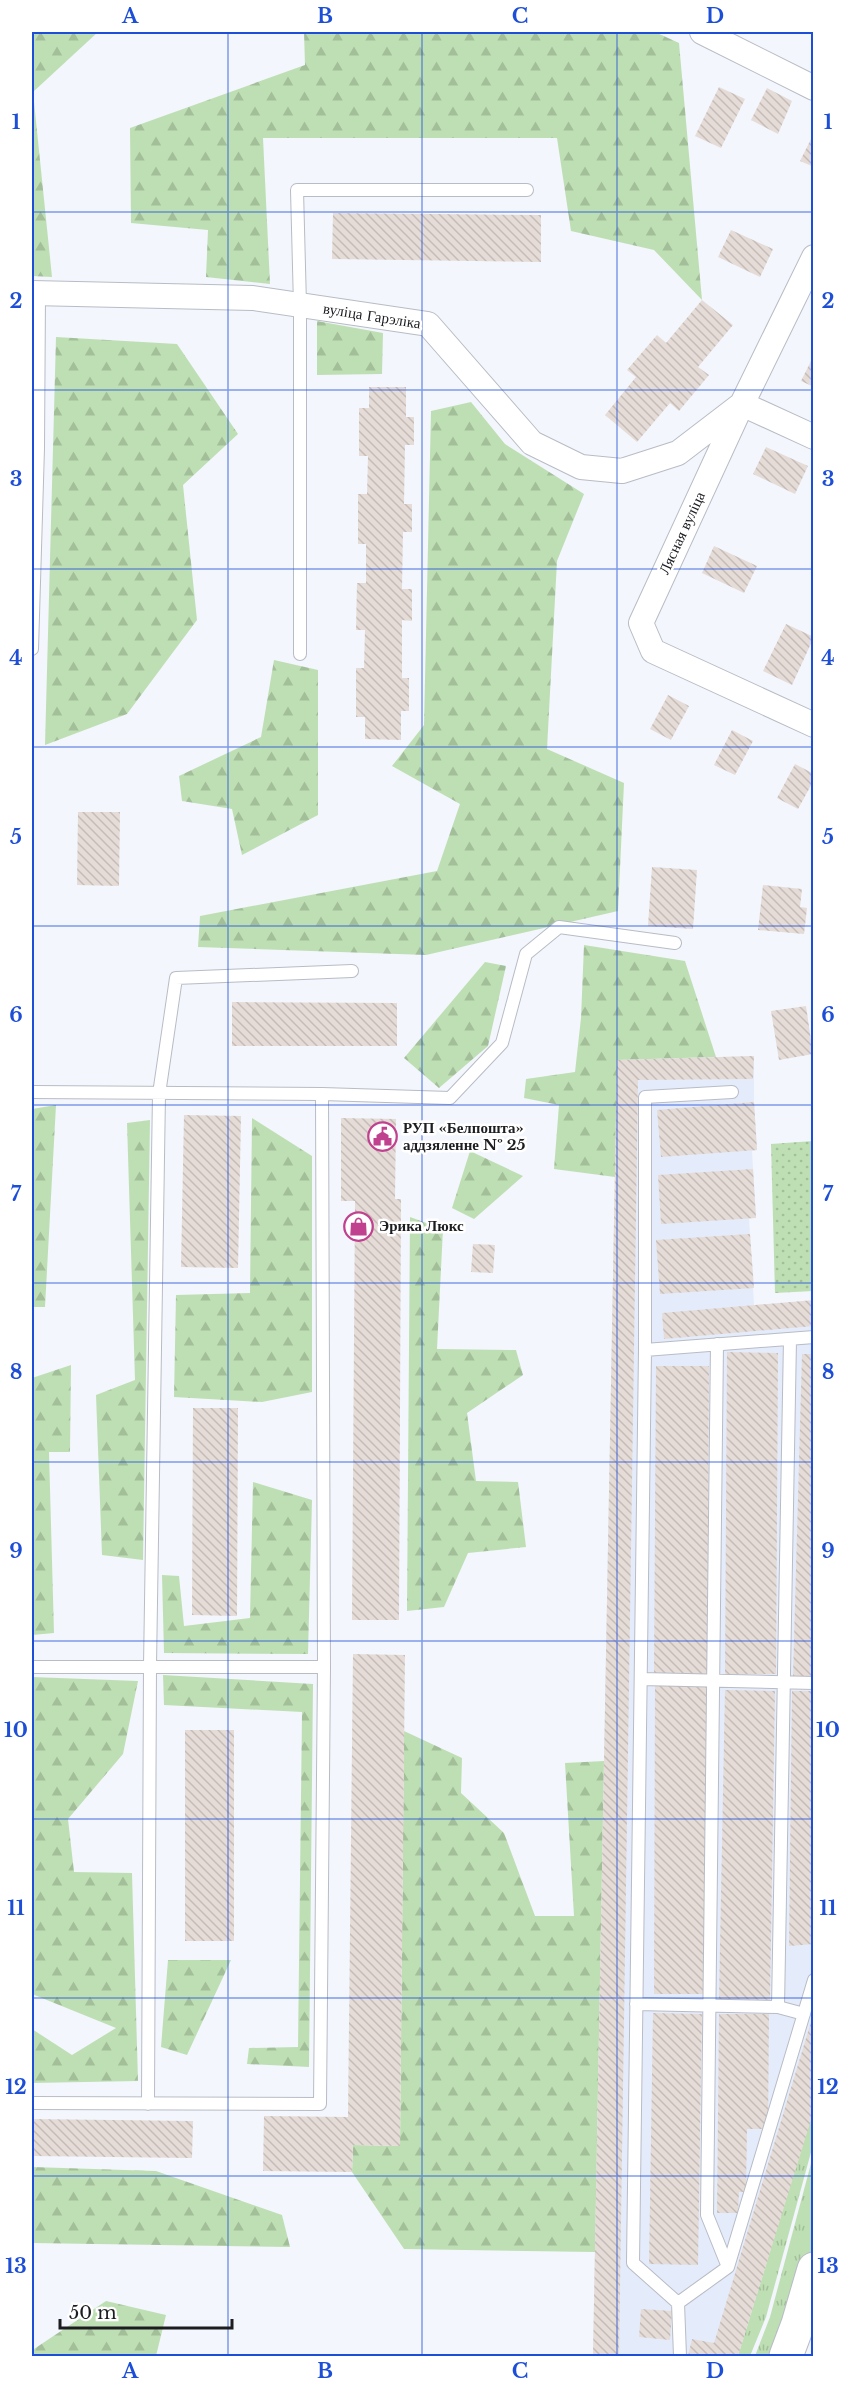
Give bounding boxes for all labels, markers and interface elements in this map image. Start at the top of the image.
text: A [121,4,139,28]
text: B [317,4,333,28]
text: C [512,4,528,28]
text: D [706,4,724,28]
text: 1 [12,110,21,134]
text: 1 [824,110,833,134]
text: 2 [9,289,23,313]
text: 2 [821,289,835,313]
street label: вуліца Гарэліка [322,298,423,333]
text: 3 [10,467,22,491]
text: 3 [822,467,834,491]
street label: Лясная вуліца [654,488,709,577]
text: 4 [9,646,23,670]
text: 4 [821,646,835,670]
text: 5 [10,825,22,849]
text: 5 [822,825,834,849]
text: 6 [9,1003,23,1027]
text: 6 [821,1003,835,1027]
place label: РУП «Белпошта» аддзяленне № 25 [403,1118,526,1154]
public building icon: РУП «Белпошта» аддзяленне № 25 [366,1121,398,1153]
text: 7 [11,1182,22,1206]
text: 7 [823,1182,834,1206]
shop icon: Эрика Люкс [342,1210,374,1242]
place label: Эрика Люкс [379,1216,464,1235]
text: 8 [10,1360,22,1384]
text: 8 [822,1360,834,1384]
text: 9 [9,1539,23,1563]
text: 9 [821,1539,835,1563]
text: 10 [4,1718,28,1742]
text: 10 [816,1718,840,1742]
text: 11 [7,1896,25,1920]
text: 11 [819,1896,837,1920]
text: 12 [5,2075,27,2099]
text: 12 [817,2075,839,2099]
text: 13 [5,2254,27,2278]
text: 13 [817,2254,839,2278]
scale bar [60,2292,232,2330]
text: 50 m [69,2302,117,2324]
text: A [121,2359,139,2383]
text: B [317,2359,333,2383]
text: C [512,2359,528,2383]
text: D [706,2359,724,2383]

